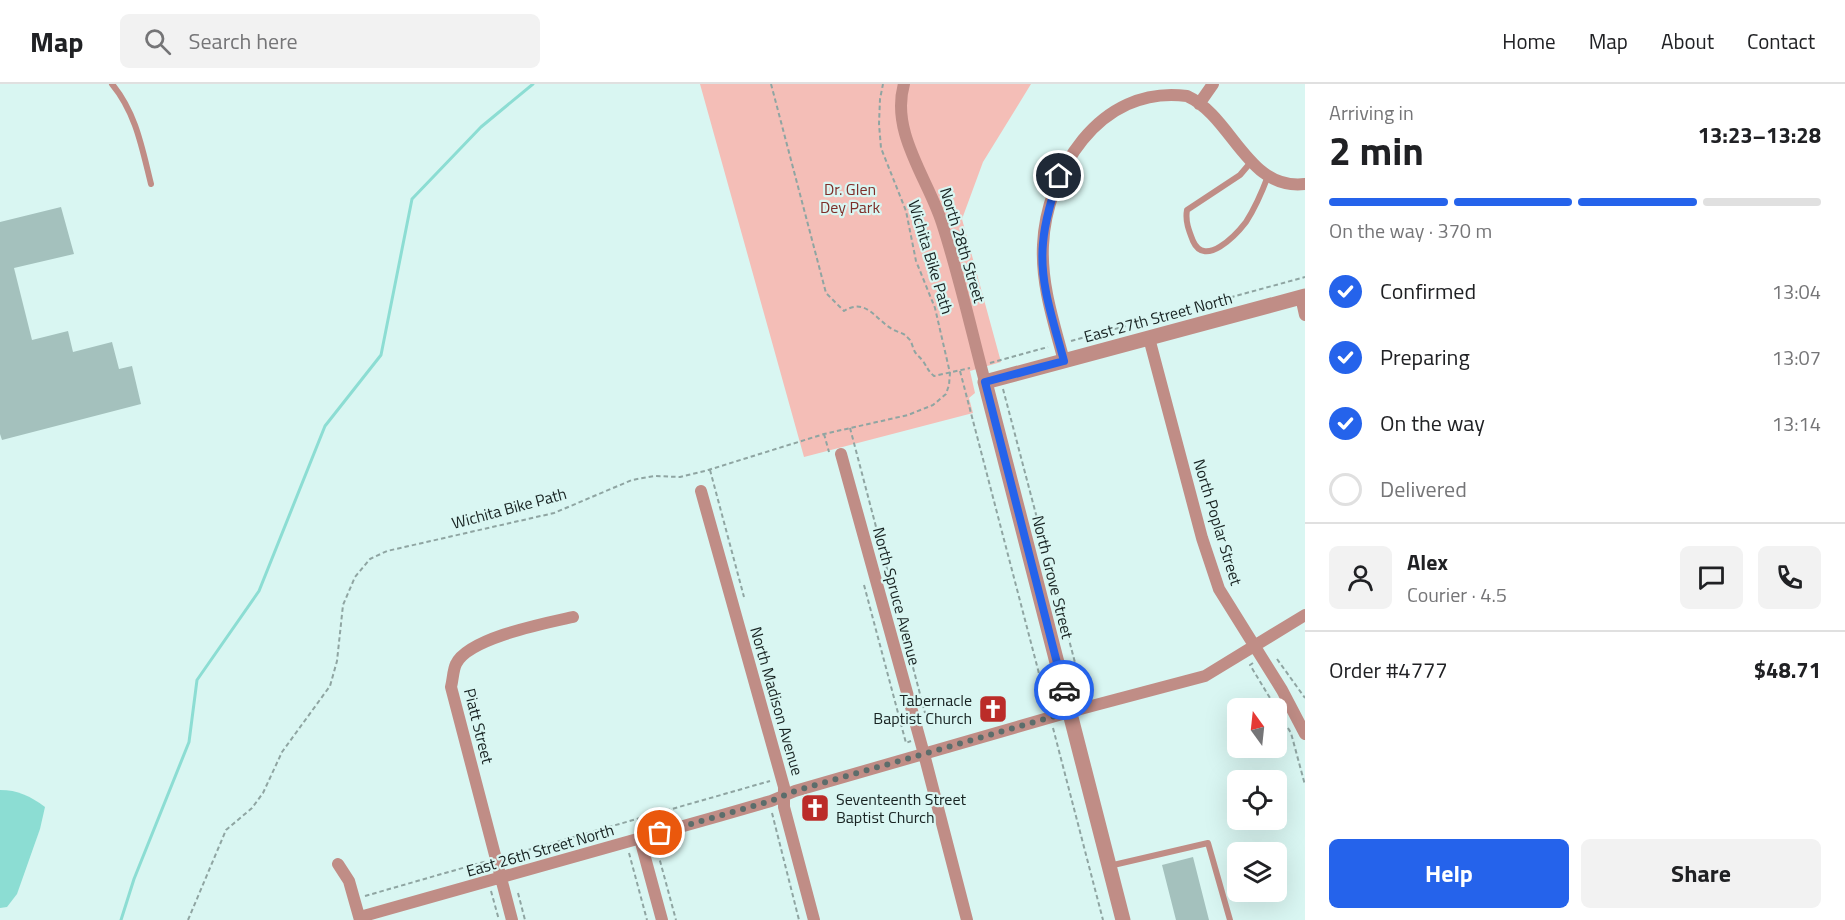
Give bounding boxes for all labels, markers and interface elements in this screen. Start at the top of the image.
search box [120,14,540,68]
text: Map [30,20,84,63]
text: Search here [189,24,298,58]
icon: search [141,25,174,58]
text: Home [1502,25,1556,57]
text: Map [1589,25,1628,57]
text: About [1661,25,1714,57]
text: Contact [1747,25,1815,57]
text: Arriving in [1329,97,1414,128]
text: 13:23–13:28 [1698,118,1821,152]
text: 2 min [1329,121,1424,180]
pin [1033,150,1084,201]
icon: home [1042,159,1075,192]
park label: Dr. Glen Dey Park [820,177,880,219]
street label: North 28th Street [934,184,992,306]
street label: Wichita Bike Path [902,197,960,317]
text: On the way · 370 m [1329,215,1492,246]
text: Confirmed [1380,274,1476,308]
icon: check [1329,275,1362,308]
text: 13:04 [1772,276,1821,307]
street label: East 27th Street North [1081,286,1235,348]
text: Preparing [1380,340,1470,374]
icon: check [1329,341,1362,374]
text: 13:07 [1772,342,1821,373]
text: On the way [1380,406,1485,440]
icon: check [1329,407,1362,440]
text: 13:14 [1772,408,1821,439]
street label: North Poplar Street [1187,456,1249,588]
text: Delivered [1380,472,1467,506]
street label: Wichita Bike Path [449,481,569,535]
street label: North Grove Street [1026,513,1080,642]
street label: North Spruce Avenue [867,524,927,668]
text: Alex [1407,545,1448,579]
button: person [1329,546,1392,609]
button: chat [1680,546,1743,609]
button: phone [1758,546,1821,609]
text: Courier · 4.5 [1407,579,1507,610]
street label: North Madison Avenue [744,624,810,778]
text: Order #4777 [1329,653,1448,687]
text: $48.71 [1754,653,1821,687]
courier [1034,660,1094,720]
icon: car [1048,674,1081,707]
street label: Piatt Street [458,686,500,767]
place label: Tabernacle Baptist Church [873,688,972,730]
church icon: Tabernacle Baptist Church [977,693,1009,725]
north arrow [1227,698,1287,758]
map controls [1227,698,1287,902]
button: locate [1227,770,1287,830]
place label: Seventeenth Street Baptist Church [836,787,966,829]
church icon: Seventeenth Street Baptist Church [799,792,831,824]
pin [634,807,685,858]
icon: bag [643,816,676,849]
street label: East 26th Street North [463,817,617,883]
button: Help [1329,839,1569,908]
button: Share [1581,839,1821,908]
button: layers [1227,842,1287,902]

